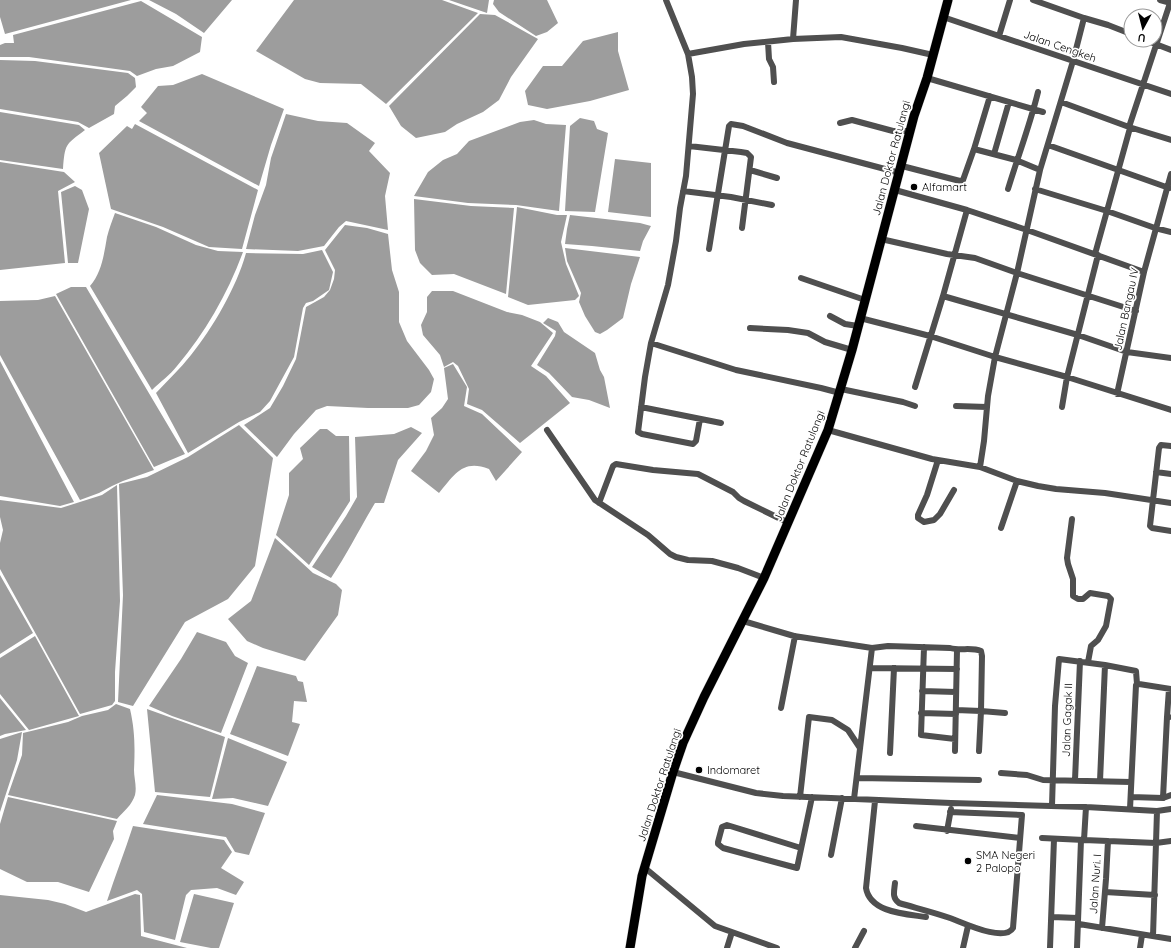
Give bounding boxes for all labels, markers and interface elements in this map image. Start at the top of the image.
north arrow [1123,8,1163,48]
street label: Jalan Cengkeh [1022,27,1098,65]
text: U [1137,31,1146,45]
street label: Jalan Doktor Ratulangi [869,99,913,217]
place label: Alfamart [922,180,967,194]
marker: Alfamart [909,182,919,192]
street label: Jalan Bangau IV [1110,266,1142,352]
street label: Jalan Doktor Ratulangi [770,408,828,524]
street label: Jalan Gagak II [1059,683,1075,757]
street label: Jalan Doktor Ratulangi [634,727,684,843]
place label: Indomaret [707,763,760,777]
marker: Indomaret [694,765,704,775]
place label: SMA Negeri 2 Palopo [976,848,1035,875]
street label: Jalan Nuri. I [1086,854,1104,914]
marker: SMA Negeri 2 Palopo [963,856,973,866]

